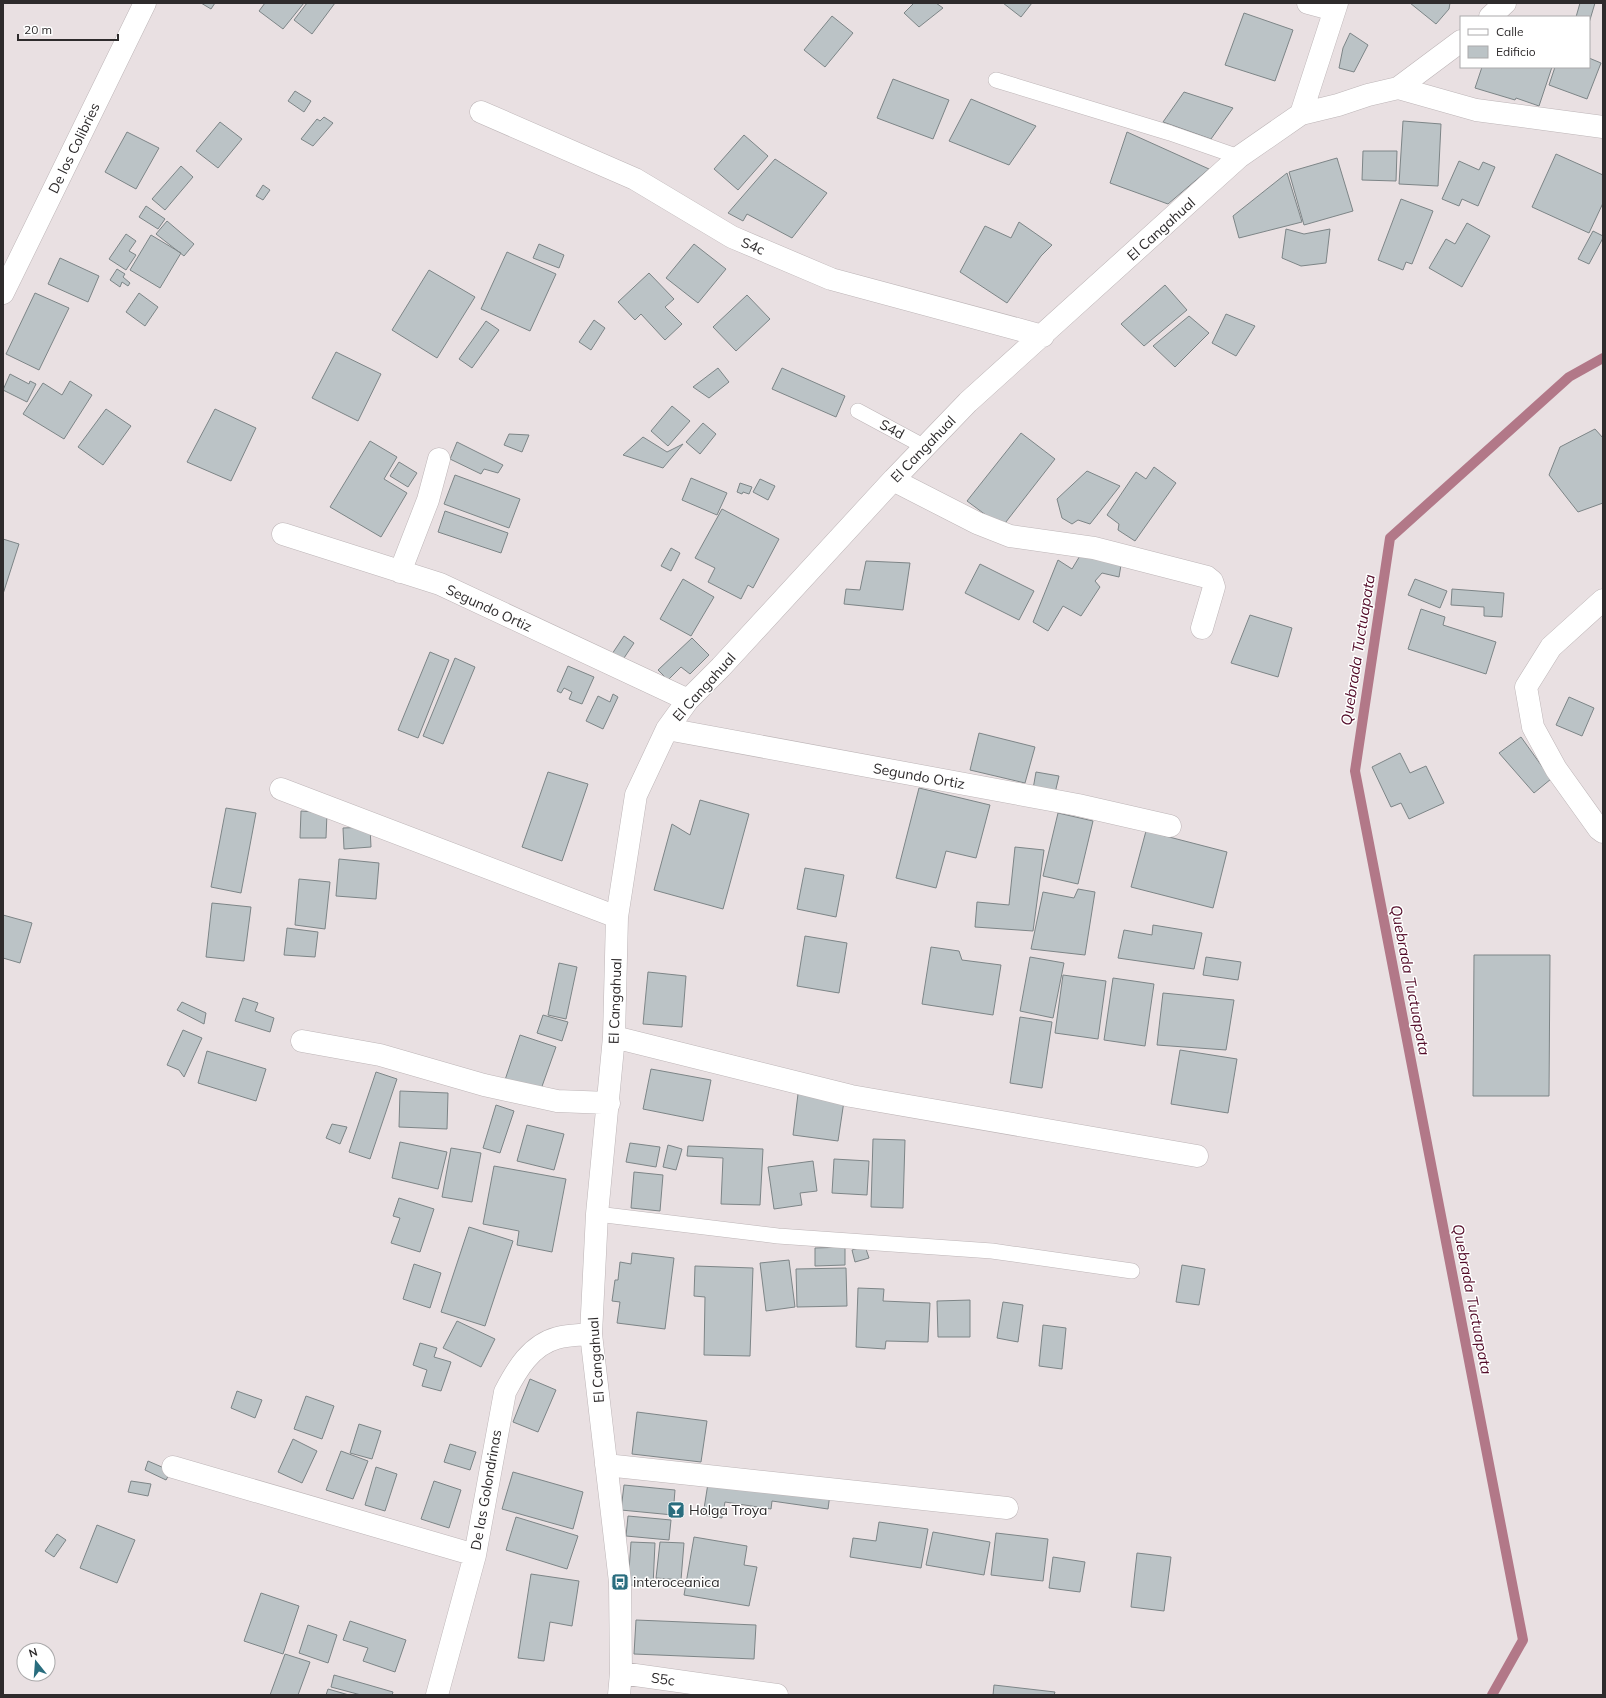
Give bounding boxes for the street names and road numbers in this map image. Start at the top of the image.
street label: De los Colibries [44,100,104,196]
street label: El Cangahual [1123,194,1199,264]
street label: S4c [738,233,768,259]
street label: El Cangahual [887,412,959,486]
street label: S4d [877,415,907,443]
street label: Segundo Ortiz [443,580,535,636]
street label: El Cangahual [669,649,739,725]
street label: Segundo Ortiz [872,759,966,793]
street label: El Cangahual [605,958,625,1044]
street label: El Cangahual [584,1316,608,1404]
street label: De las Golondrinas [467,1428,505,1552]
street label: S5c [650,1668,676,1690]

